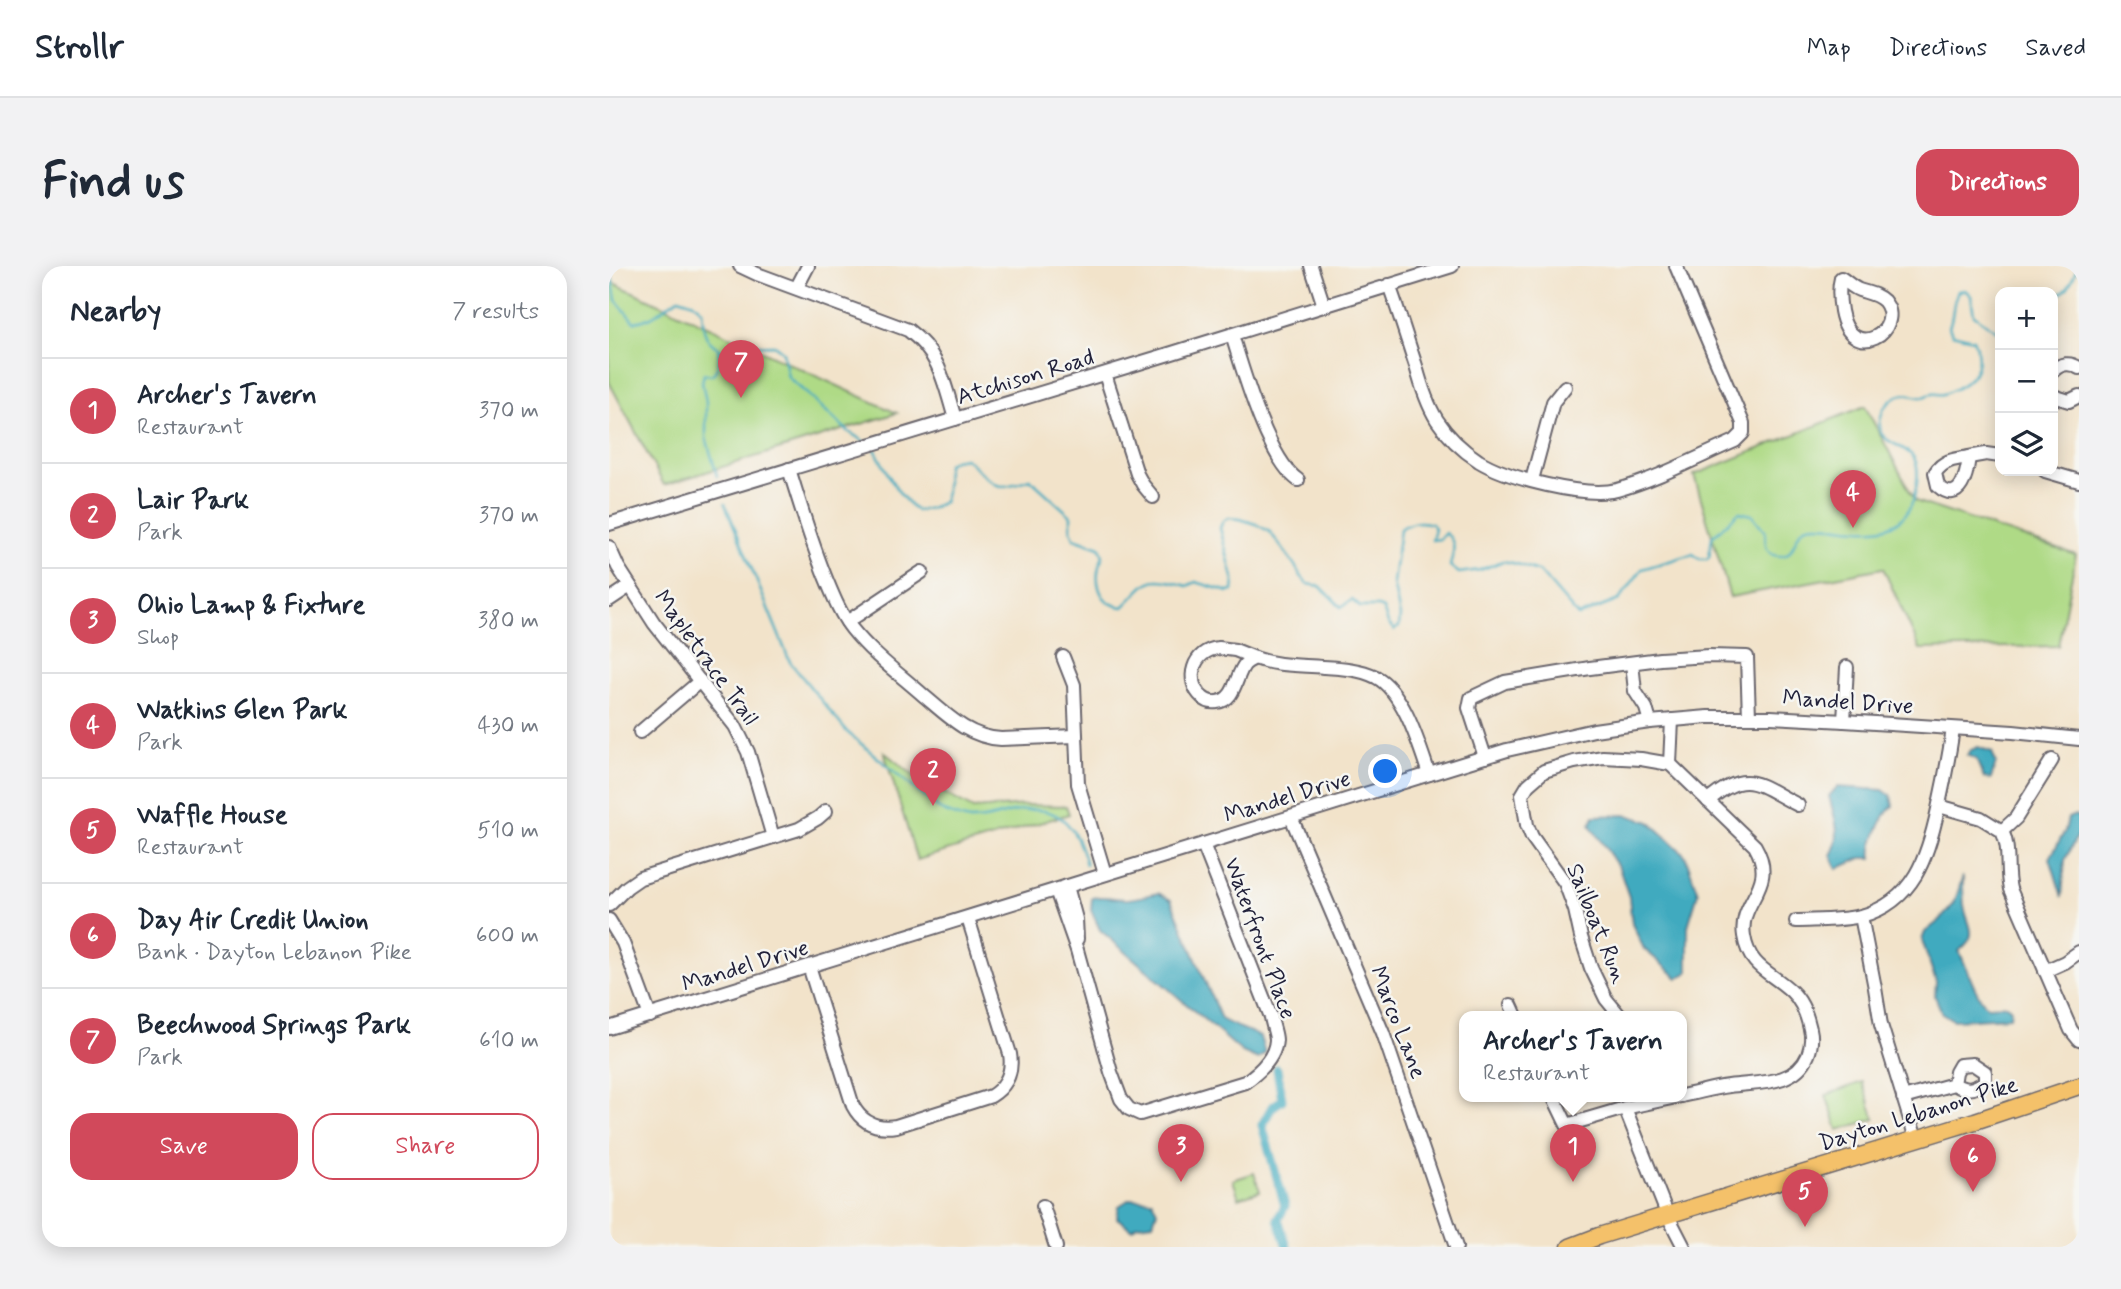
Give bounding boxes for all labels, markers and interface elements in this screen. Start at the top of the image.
text: Strollr [35,26,124,70]
text: Map [1807,33,1851,64]
text: Directions [1889,33,1987,64]
text: Saved [2025,33,2086,64]
button: Directions [1916,149,2079,216]
text: Find us [42,150,185,215]
map controls [1995,287,2058,476]
button: + [1995,287,2058,350]
text: Nearby [70,292,161,331]
text: 7 results [452,297,539,327]
pin: 7 [718,340,764,398]
street label: Atchison Road [953,343,1098,413]
button: − [1995,350,2058,413]
text: Archer's Tavern [137,379,317,413]
text: 1 [88,396,98,426]
text: 370 m [479,396,539,426]
text: Restaurant [137,413,244,443]
button: layers [1995,413,2058,476]
pin: 4 [1830,470,1876,528]
text: Lair Park [137,484,249,518]
text: 2 [87,501,99,531]
text: 370 m [479,501,539,531]
text: Park [137,518,183,548]
street label: Mapletrace Trail [646,584,765,732]
text: Ohio Lamp & Fixture [137,589,365,623]
text: 3 [88,606,98,636]
text: 380 m [478,606,539,636]
text: Shop [137,623,179,653]
street label: Mandel Drive [1781,683,1914,723]
text: Watkins Glen Park [137,694,348,728]
text: 4 [86,711,100,741]
text: 430 m [478,711,539,741]
text: Park [137,728,183,758]
pin: 2 [910,748,956,806]
your location [1368,754,1402,788]
street label: Mandel Drive [1221,764,1355,831]
text: Waffle House [137,799,287,833]
text: 5 [86,816,100,846]
text: 510 m [477,816,539,846]
text: Restaurant [137,833,244,863]
street label: Waterfront Place [1216,854,1302,1024]
street label: Sailboat Run [1558,859,1634,988]
text: Day Air Credit Union [137,904,369,938]
text: 6 [87,921,99,951]
text: 600 m [476,921,539,951]
street label: Mandel Drive [679,933,813,1000]
text: Bank · Dayton Lebanon Pike [137,938,412,968]
street label: Marco Lane [1362,962,1432,1083]
text: Beechwood Springs Park [137,1009,411,1043]
popup [1459,1011,1687,1102]
text: Archer's Tavern [1483,1025,1663,1059]
text: 7 [86,1026,100,1056]
text: 610 m [479,1026,539,1056]
text: Park [137,1043,183,1073]
text: Restaurant [1483,1059,1590,1089]
street label: Dayton Lebanon Pike [1816,1070,2022,1159]
button: Save [70,1113,298,1180]
button: Share [312,1113,539,1180]
pin: 3 [1158,1124,1204,1182]
pin: 1 [1550,1124,1596,1182]
pin: 6 [1950,1134,1996,1192]
pin: 5 [1782,1169,1828,1227]

